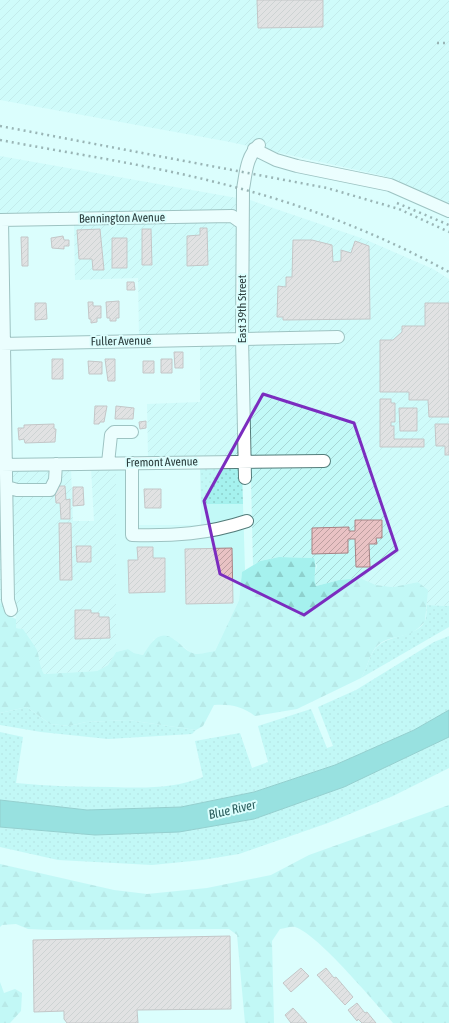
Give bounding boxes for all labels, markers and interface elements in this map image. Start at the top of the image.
street label: Bennington Avenue [79,210,165,226]
street label: East 39th Street [235,274,249,343]
street label: Fuller Avenue [91,333,151,349]
street label: Fremont Avenue [126,454,198,470]
water label: Blue River [207,797,258,822]

